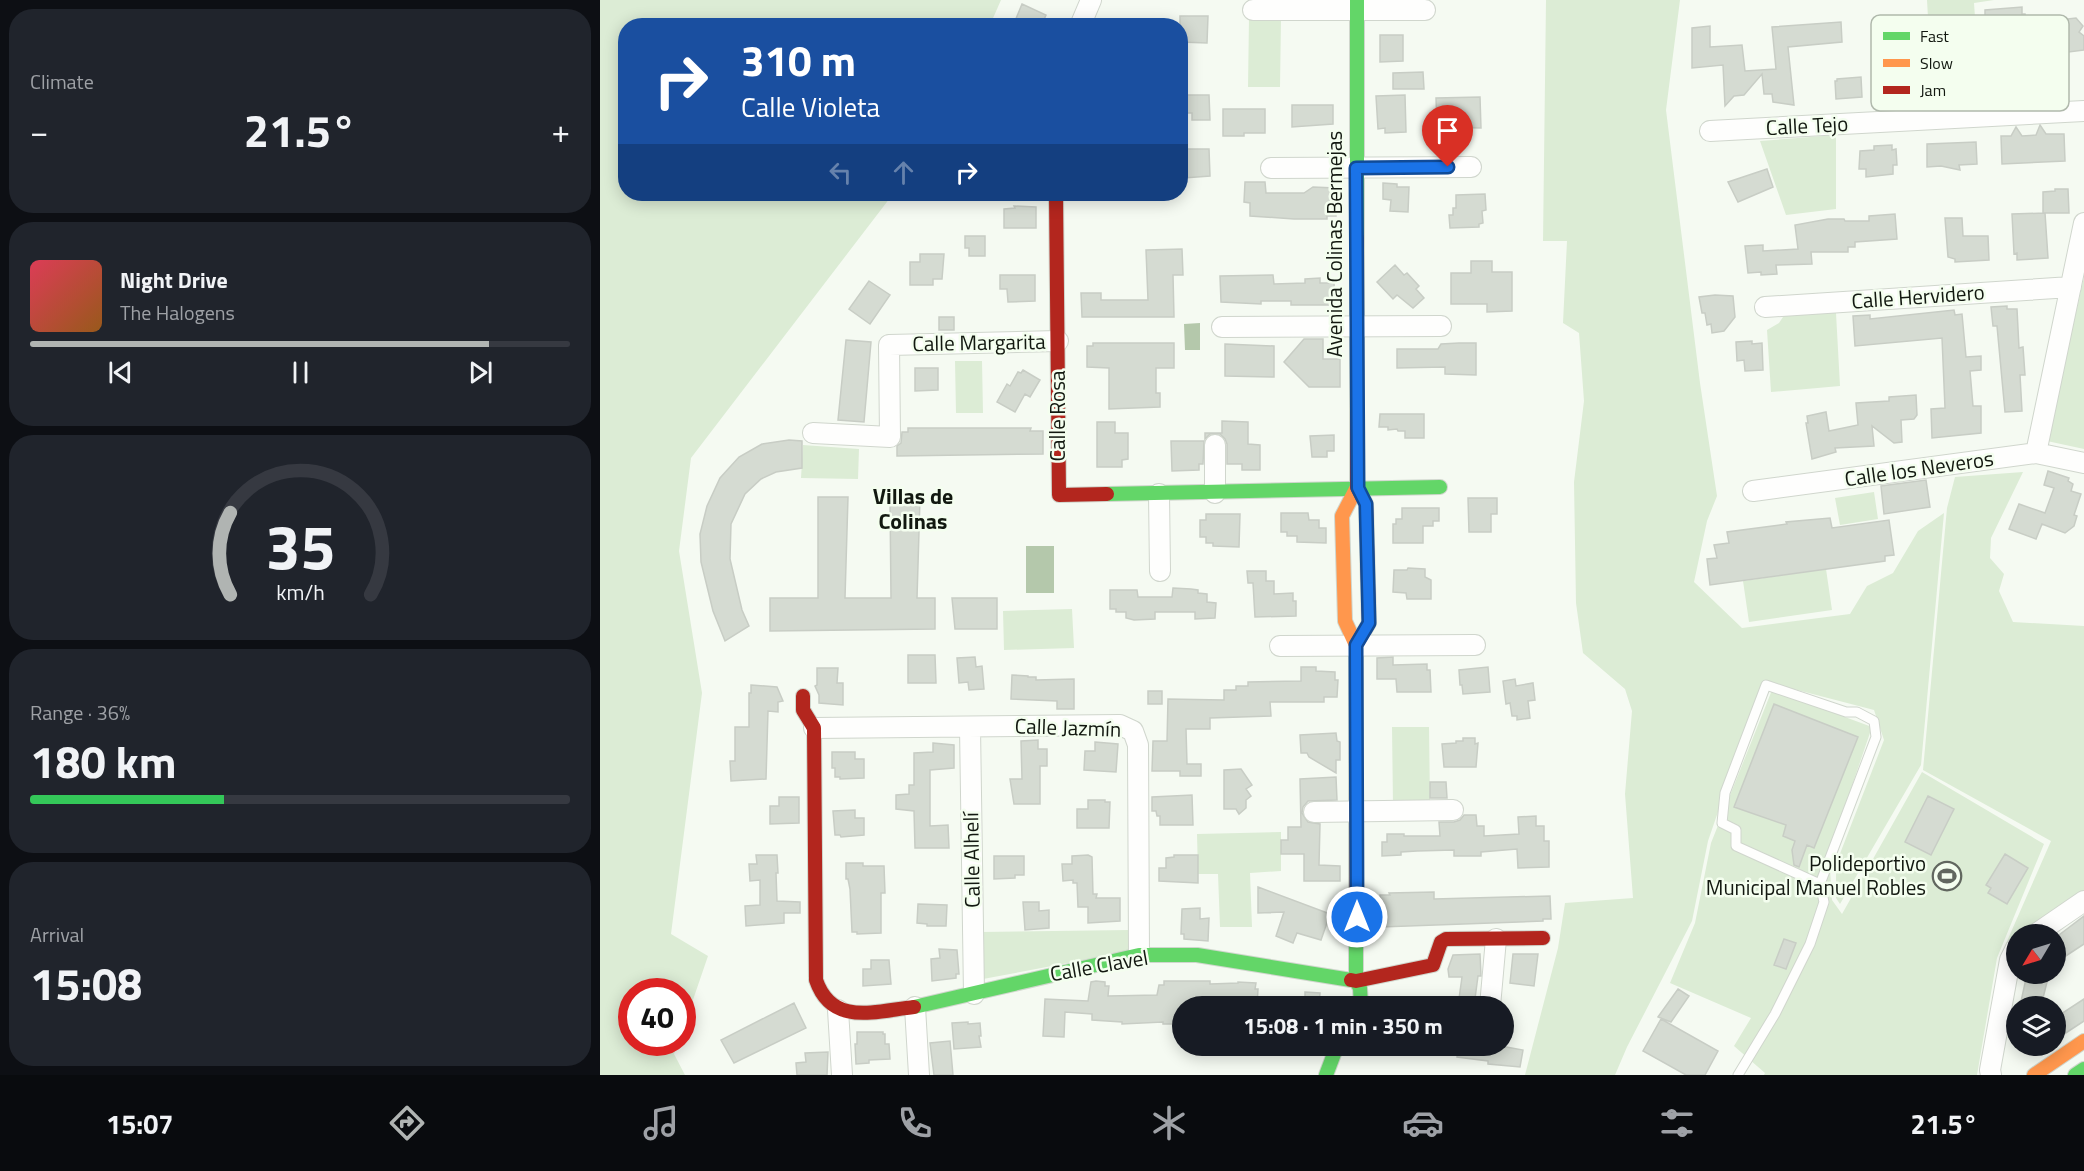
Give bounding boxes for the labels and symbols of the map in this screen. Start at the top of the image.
legend [1871,15,2069,111]
text: Fast [1920,24,1949,48]
text: Slow [1920,51,1953,75]
text: Jam [1920,78,1946,102]
pin [1422,105,1473,167]
street label: Calle Tejo [1765,107,1849,143]
street label: Avenida Colinas Bermejas [1318,131,1350,357]
street label: Calle Hervidero [1850,275,1986,317]
street label: Calle Margarita [912,325,1046,359]
street label: Calle Rosa [1041,370,1073,462]
street label: Calle los Neveros [1842,442,1995,494]
district label: Villas de Colinas [873,479,953,538]
street label: Calle Jazmín [1014,709,1122,745]
street label: Calle Alhelí [954,811,988,908]
place label: Polideportivo Municipal Manuel Robles [1706,847,1926,903]
sports icon: Polideportivo Municipal Manuel Robles [1931,860,1963,892]
position arrow [1325,885,1389,949]
north arrow [2006,924,2066,984]
street label: Calle Clavel [1047,941,1150,989]
speed limit sign: 40 [618,978,696,1056]

